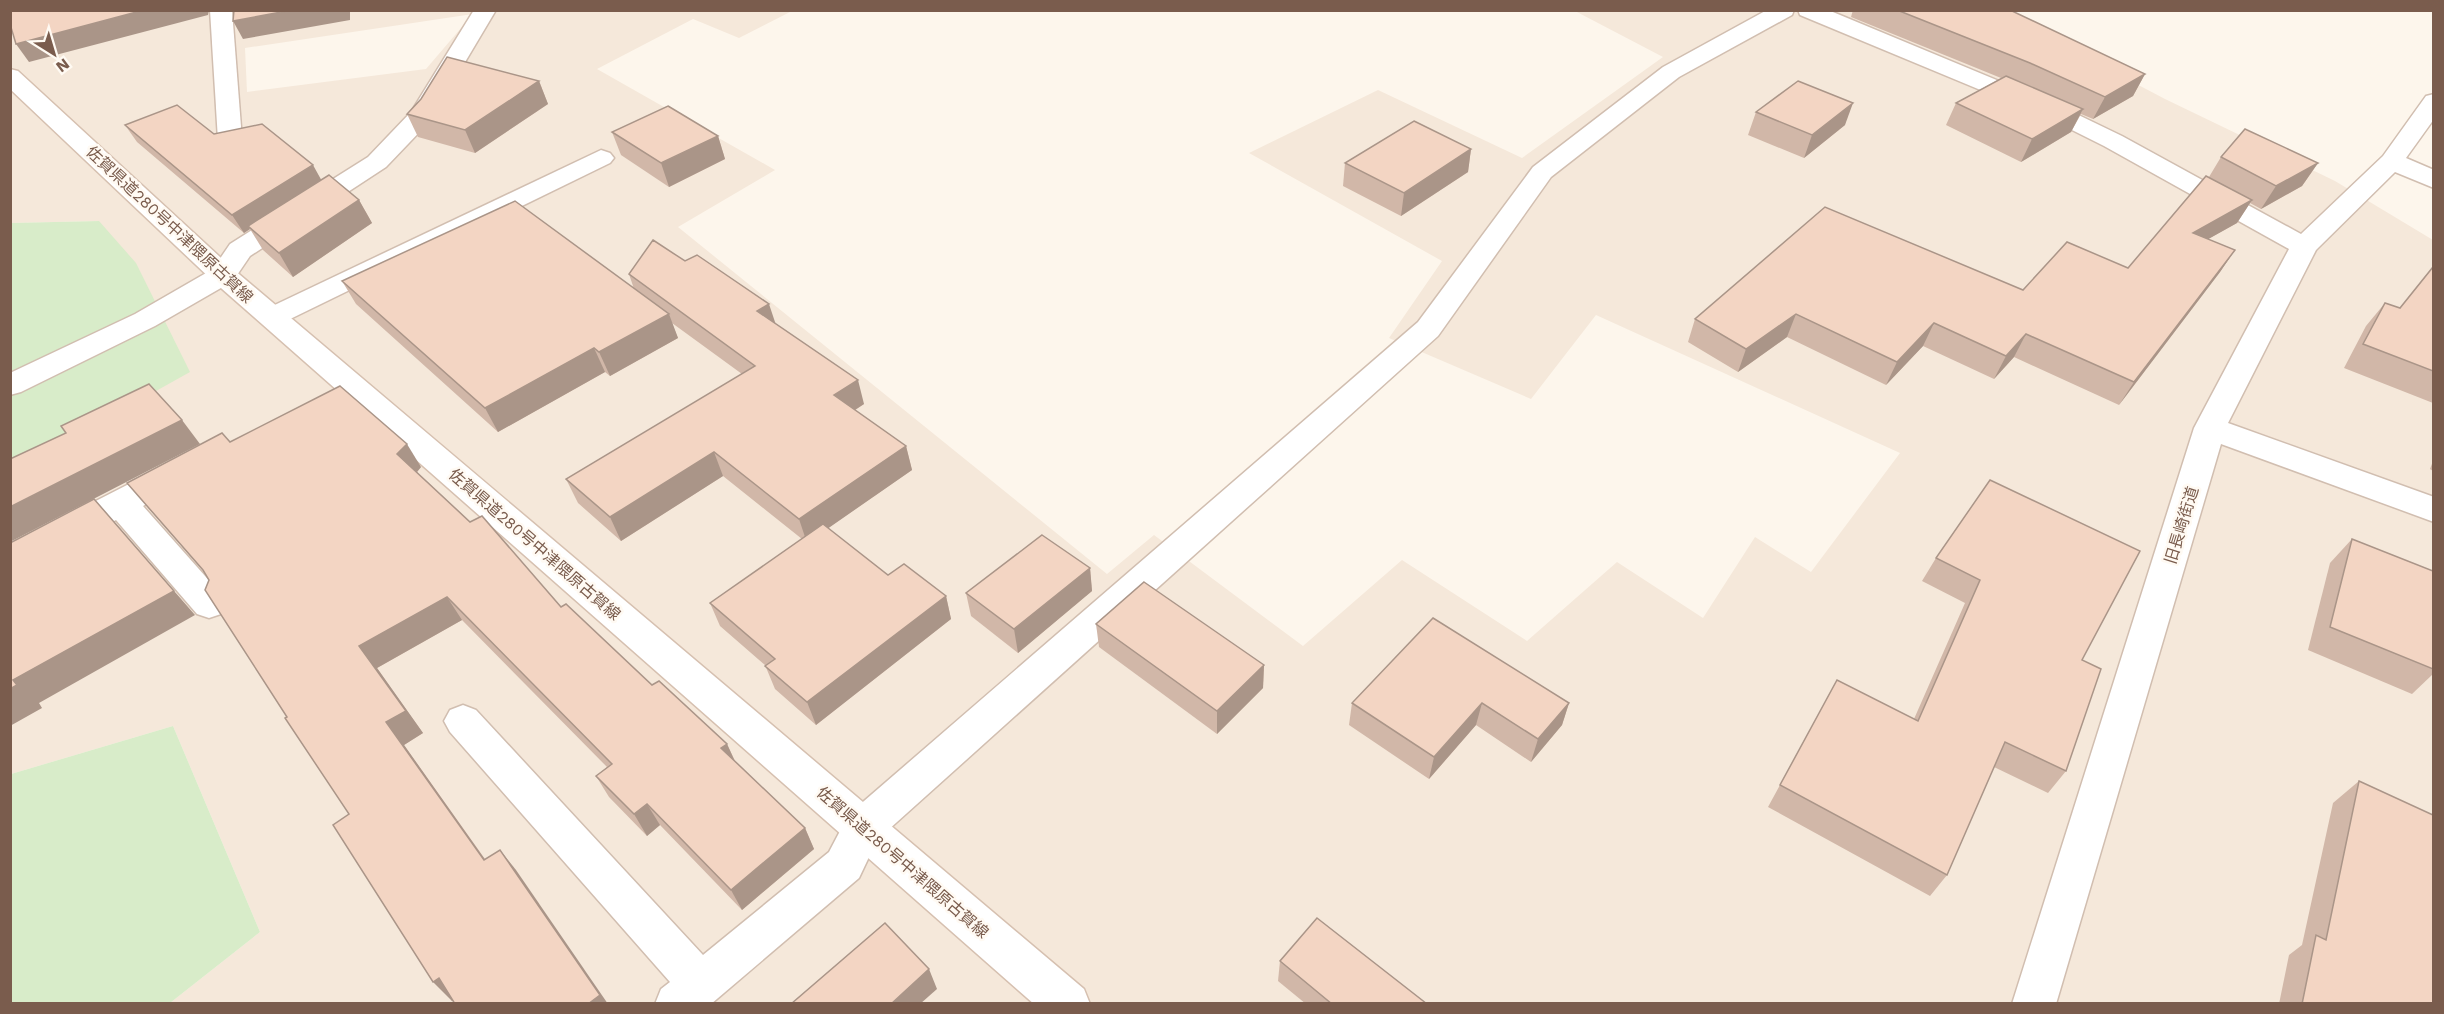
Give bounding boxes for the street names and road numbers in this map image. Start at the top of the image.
street label: 佐賀県道280号中津隈原古賀線 [82,142,257,307]
street label: 佐賀県道280号中津隈原古賀線 [445,465,624,624]
street label: 旧長崎街道 [2161,484,2202,566]
street label: 佐賀県道280号中津隈原古賀線 [813,783,992,942]

